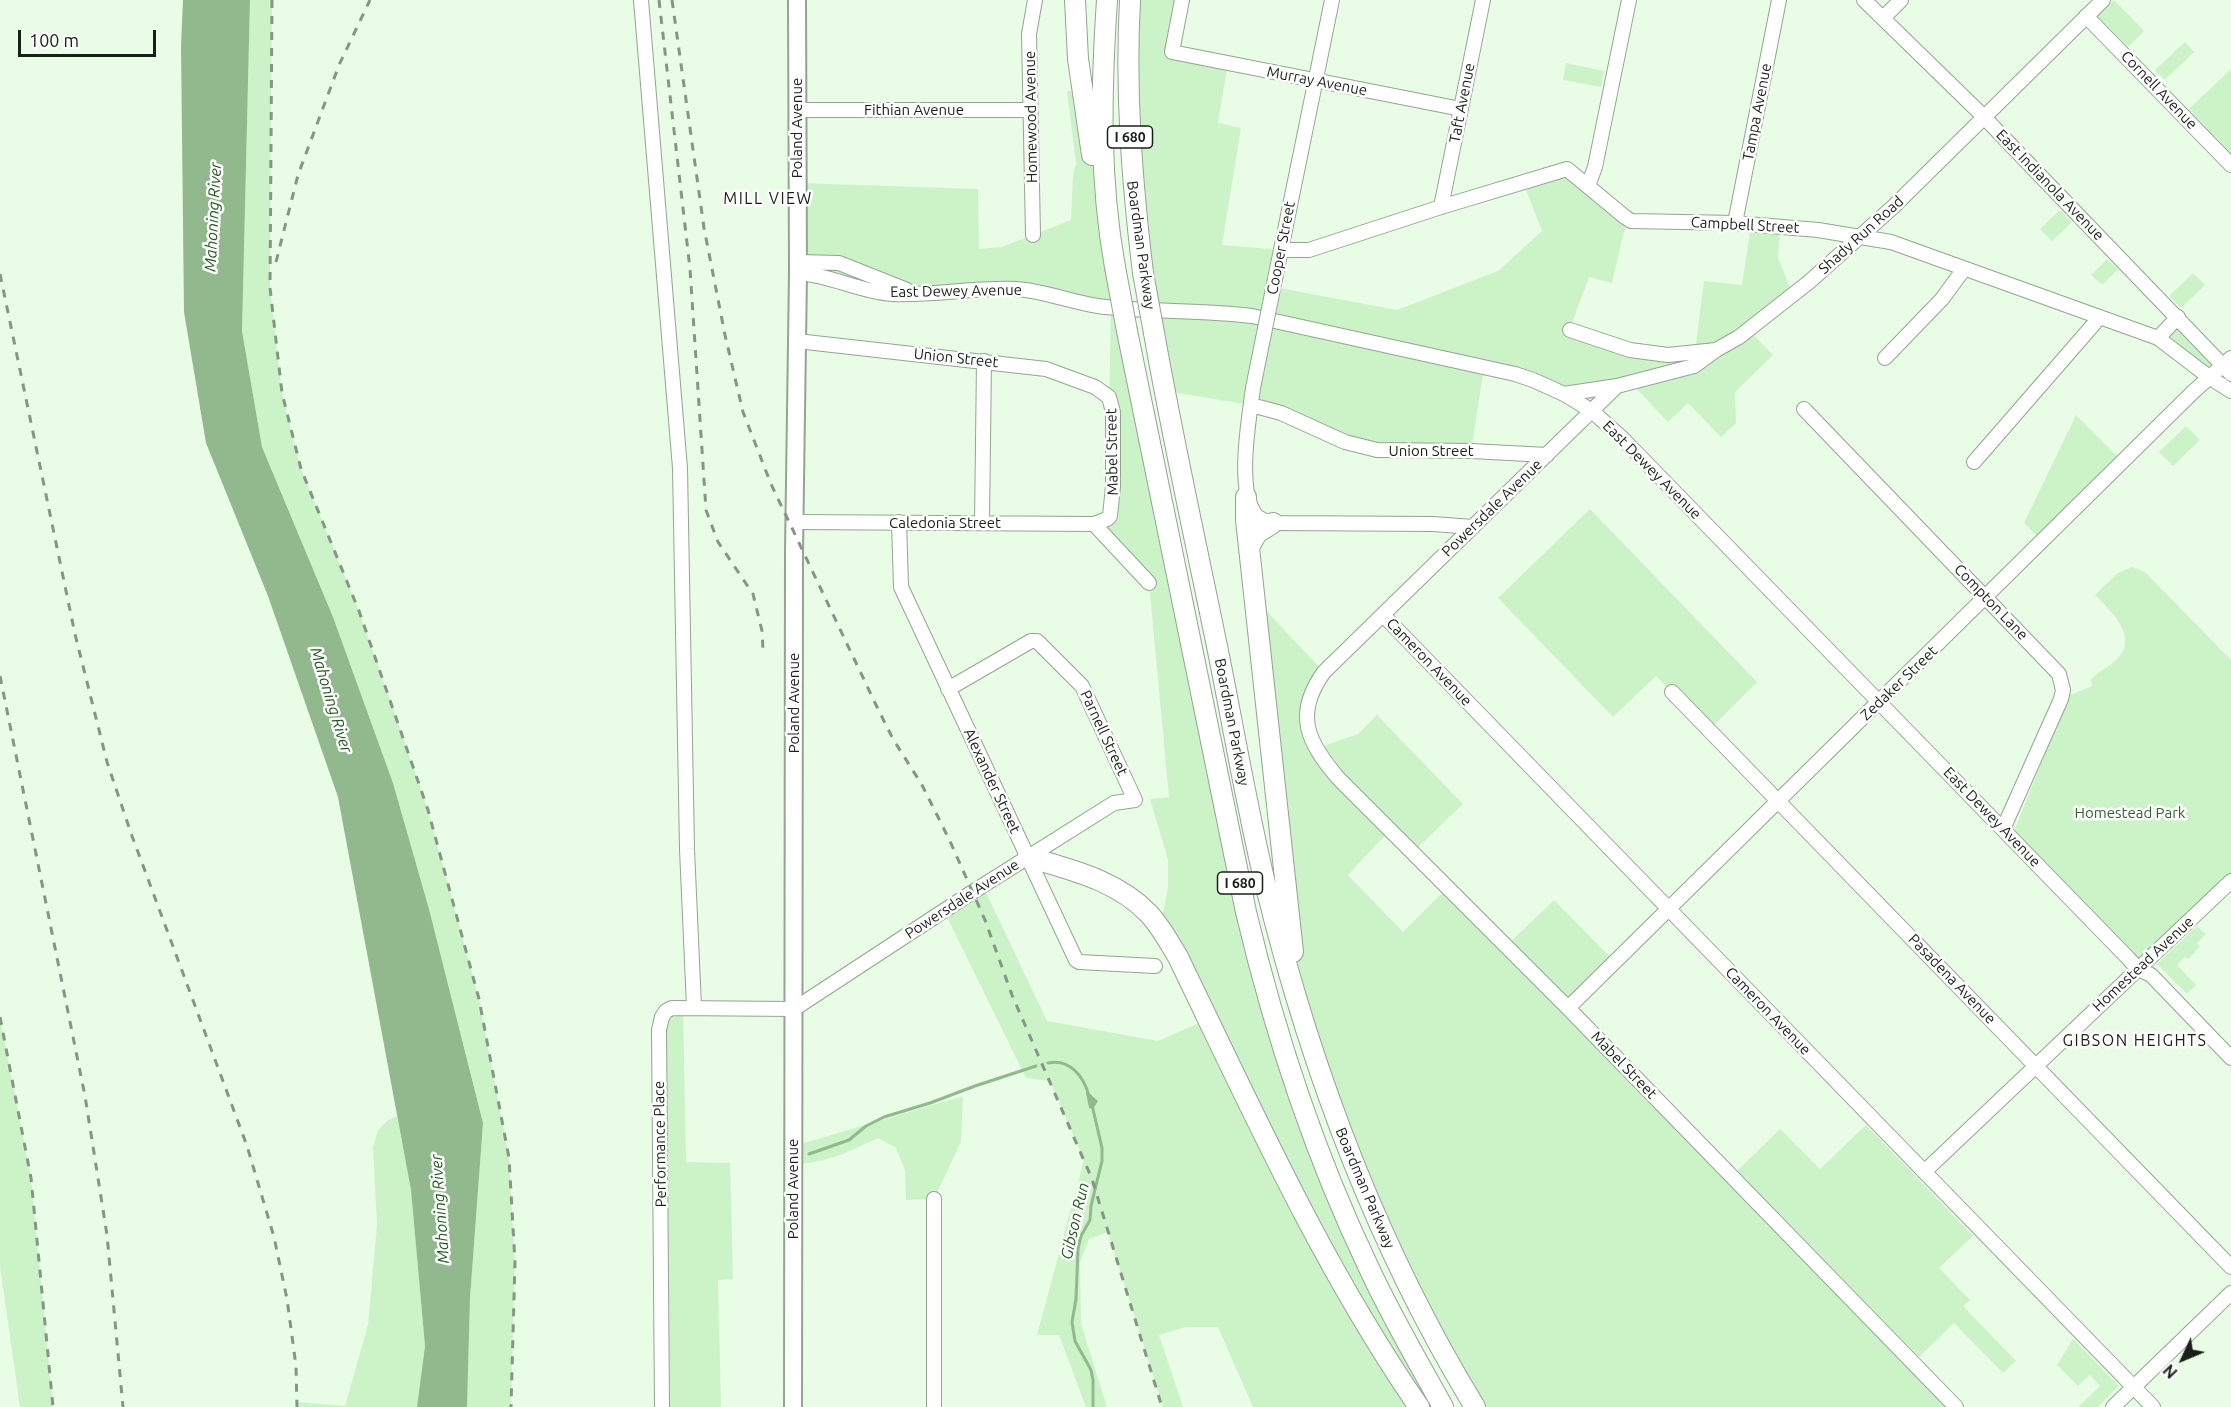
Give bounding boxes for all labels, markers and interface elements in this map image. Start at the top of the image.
scale bar [21,18,159,56]
text: 100 m [29,30,79,50]
street label: Cornell Avenue [2117,47,2201,133]
street label: Homewood Avenue [1021,51,1041,183]
street label: Murray Avenue [1265,62,1369,100]
street label: Taft Avenue [1445,62,1479,144]
street label: Tampa Avenue [1739,62,1775,162]
street label: Poland Avenue [788,78,806,178]
street label: Fithian Avenue [864,101,964,119]
road number: I 680 [1108,126,1152,148]
street label: East Indianola Avenue [1992,126,2108,244]
water label: Mahoning River [201,162,225,272]
street label: Boardman Parkway [1123,180,1159,310]
district label: MILL VIEW [723,189,813,209]
street label: Shady Run Road [1815,192,1907,278]
street label: Cooper Street [1263,200,1299,296]
street label: Campbell Street [1690,213,1800,237]
street label: East Dewey Avenue [890,281,1022,301]
street label: Union Street [913,345,999,371]
street label: Mabel Street [1102,408,1122,496]
street label: East Dewey Avenue [1599,417,1705,523]
street label: Union Street [1388,442,1474,460]
street label: Powersdale Avenue [1438,456,1546,560]
street label: Caledonia Street [889,514,1001,532]
street label: Compton Lane [1950,560,2032,644]
street label: Cameron Avenue [1383,614,1475,710]
street label: Zedaker Street [1857,642,1941,724]
water label: Mahoning River [306,645,356,755]
street label: Poland Avenue [785,653,803,753]
street label: Boardman Parkway [1211,657,1253,787]
street label: Parnell Street [1076,687,1132,779]
street label: Alexander Street [960,726,1024,836]
street label: East Dewey Avenue [1940,763,2044,871]
park label: Homestead Park [2075,804,2185,822]
street label: Powersdale Avenue [902,855,1022,943]
road number: I 680 [1218,872,1262,894]
street label: Homestead Avenue [2089,913,2197,1015]
street label: Pasadena Avenue [1905,930,1999,1028]
street label: Cameron Avenue [1722,963,1814,1059]
street label: Mabel Street [1587,1027,1661,1103]
district label: GIBSON HEIGHTS [2062,1031,2208,1051]
street label: Performance Place [650,1081,670,1207]
street label: Boardman Parkway [1331,1125,1399,1251]
street label: Poland Avenue [784,1139,802,1239]
water label: Mahoning River [427,1154,453,1264]
water label: Gibson Run [1057,1181,1093,1261]
north arrow [2153,1329,2213,1389]
text: N [2159,1361,2181,1382]

